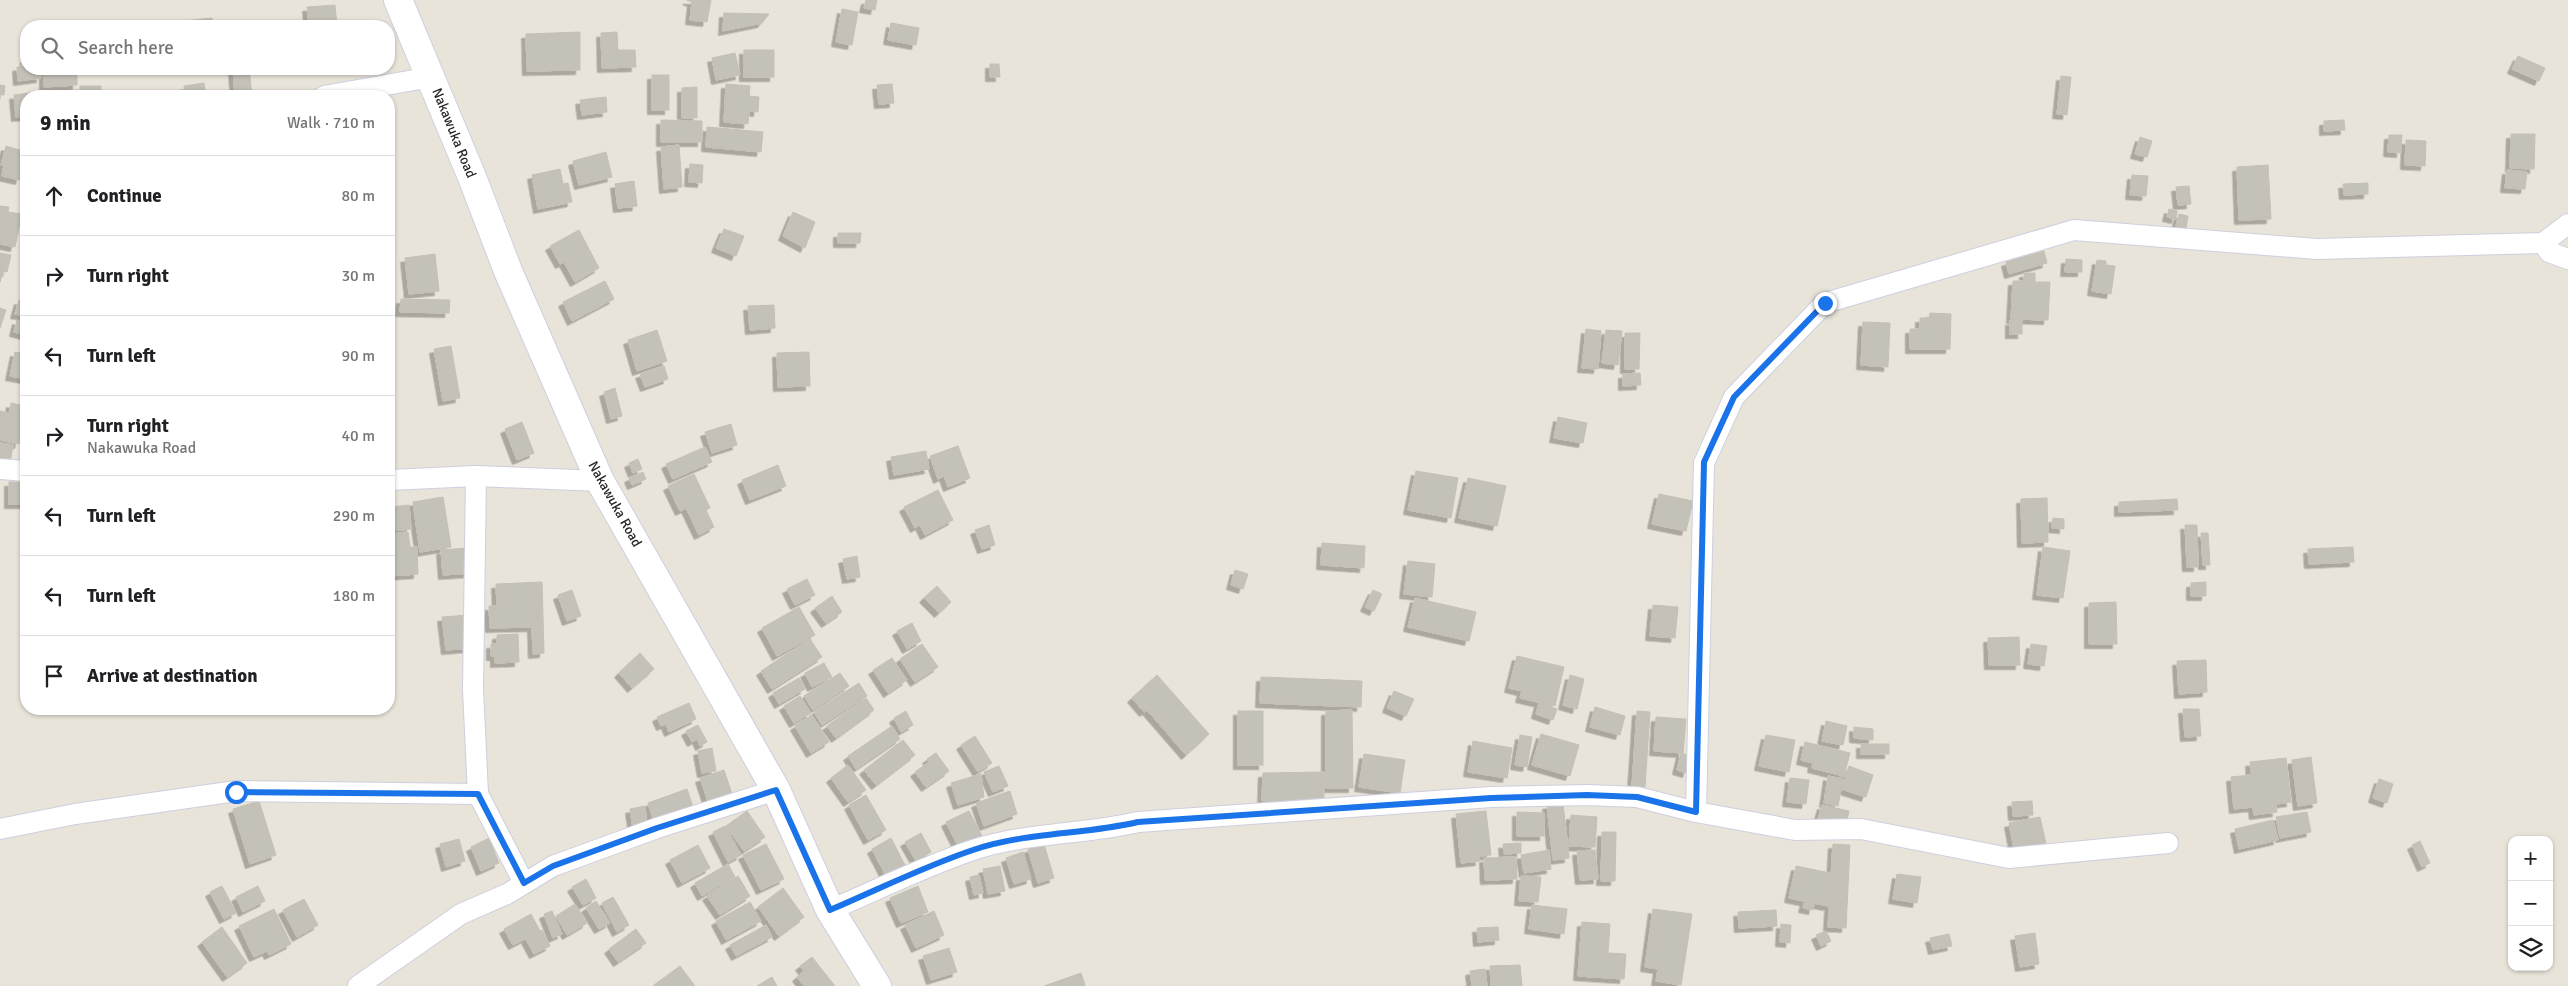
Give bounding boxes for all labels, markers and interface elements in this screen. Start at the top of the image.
search box [20,20,395,75]
icon: search [38,34,66,62]
text: Search here [78,36,174,60]
street label: Nakawuka Road [428,86,480,180]
text: 9 min [40,110,91,136]
text: Walk · 710 m [287,113,375,133]
icon: ahead [40,182,68,210]
text: Continue [87,184,162,208]
text: 80 m [341,186,375,206]
icon: right [40,262,68,290]
text: Turn right [87,264,169,288]
text: 30 m [341,266,375,286]
route end [1814,292,1837,315]
icon: left [40,342,68,370]
text: Turn left [87,344,156,368]
text: 90 m [341,346,375,366]
text: Turn right [87,414,169,438]
icon: right [40,422,68,450]
text: 40 m [341,426,375,446]
text: Nakawuka Road [87,438,196,458]
street label: Nakawuka Road [584,458,646,550]
icon: left [40,502,68,530]
text: Turn left [87,504,156,528]
text: 290 m [333,506,375,526]
icon: left [40,582,68,610]
text: Turn left [87,584,156,608]
text: 180 m [333,586,375,606]
icon: arrive [40,662,68,690]
text: Arrive at destination [87,664,258,688]
route start [225,781,248,804]
map controls [2508,836,2553,971]
button: + [2508,836,2553,881]
button: − [2508,881,2553,926]
button: layers [2508,926,2553,971]

